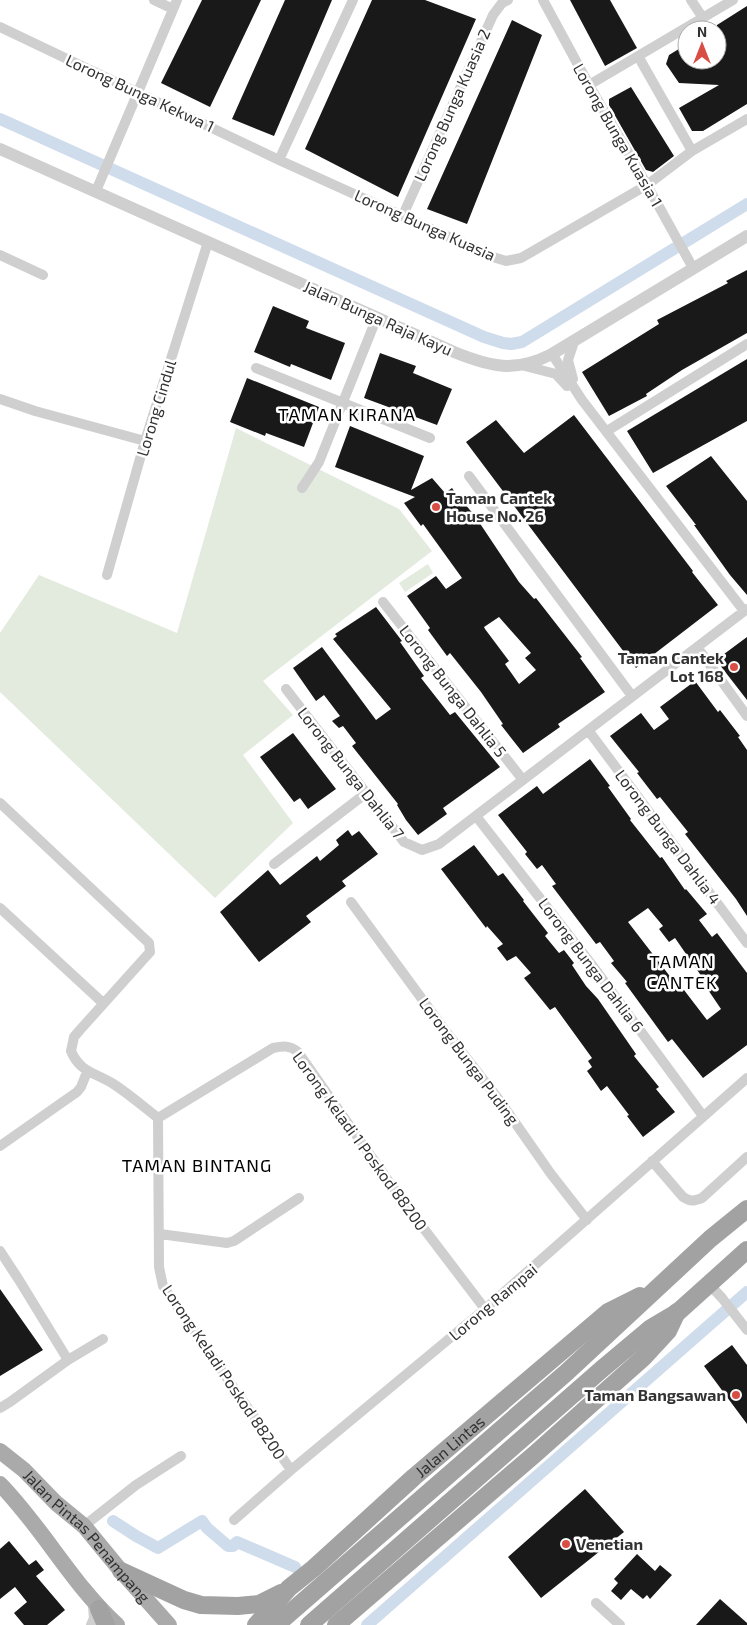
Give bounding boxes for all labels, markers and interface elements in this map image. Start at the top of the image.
north arrow [677,20,727,70]
text: N [697,23,707,40]
street label: Lorong Bunga Kuasia 2 [409,26,494,184]
street label: Lorong Bunga Kekwa 1 [63,50,218,135]
street label: Lorong Bunga Kuasia 1 [570,60,667,210]
street label: Lorong Bunga Kuasia [352,185,499,264]
street label: Jalan Bunga Raja Kayu [300,276,456,360]
street label: Lorong Cindul [132,357,179,458]
district label: TAMAN KIRANA [278,403,416,425]
place label: Taman Cantek House No. 26 [446,488,552,525]
marker: Taman Cantek House No. 26 [430,501,442,513]
street label: Lorong Bunga Dahlia 5 [396,621,511,760]
place label: Taman Cantek Lot 168 [618,648,724,685]
marker: Taman Cantek Lot 168 [728,661,740,673]
street label: Lorong Bunga Dahlia 7 [294,703,409,842]
street label: Lorong Bunga Dahlia 4 [612,766,725,908]
street label: Lorong Bunga Dahlia 6 [535,894,648,1035]
district label: TAMAN CANTEK [646,950,718,993]
street label: Lorong Bunga Puding [416,994,523,1128]
street label: Lorong Keladi 1 Poskod 88200 [289,1048,432,1234]
district label: TAMAN BINTANG [122,1154,272,1176]
street label: Lorong Rampai [445,1259,541,1344]
street label: Lorong Keladi Poskod 88200 [159,1281,290,1463]
place label: Taman Bangsawan [584,1385,726,1404]
marker: Taman Bangsawan [730,1389,742,1401]
street label: Jalan Lintas [411,1411,488,1481]
street label: Jalan Pintas Penampang [20,1465,155,1606]
place label: Venetian [576,1534,643,1553]
marker: Venetian [560,1538,572,1550]

